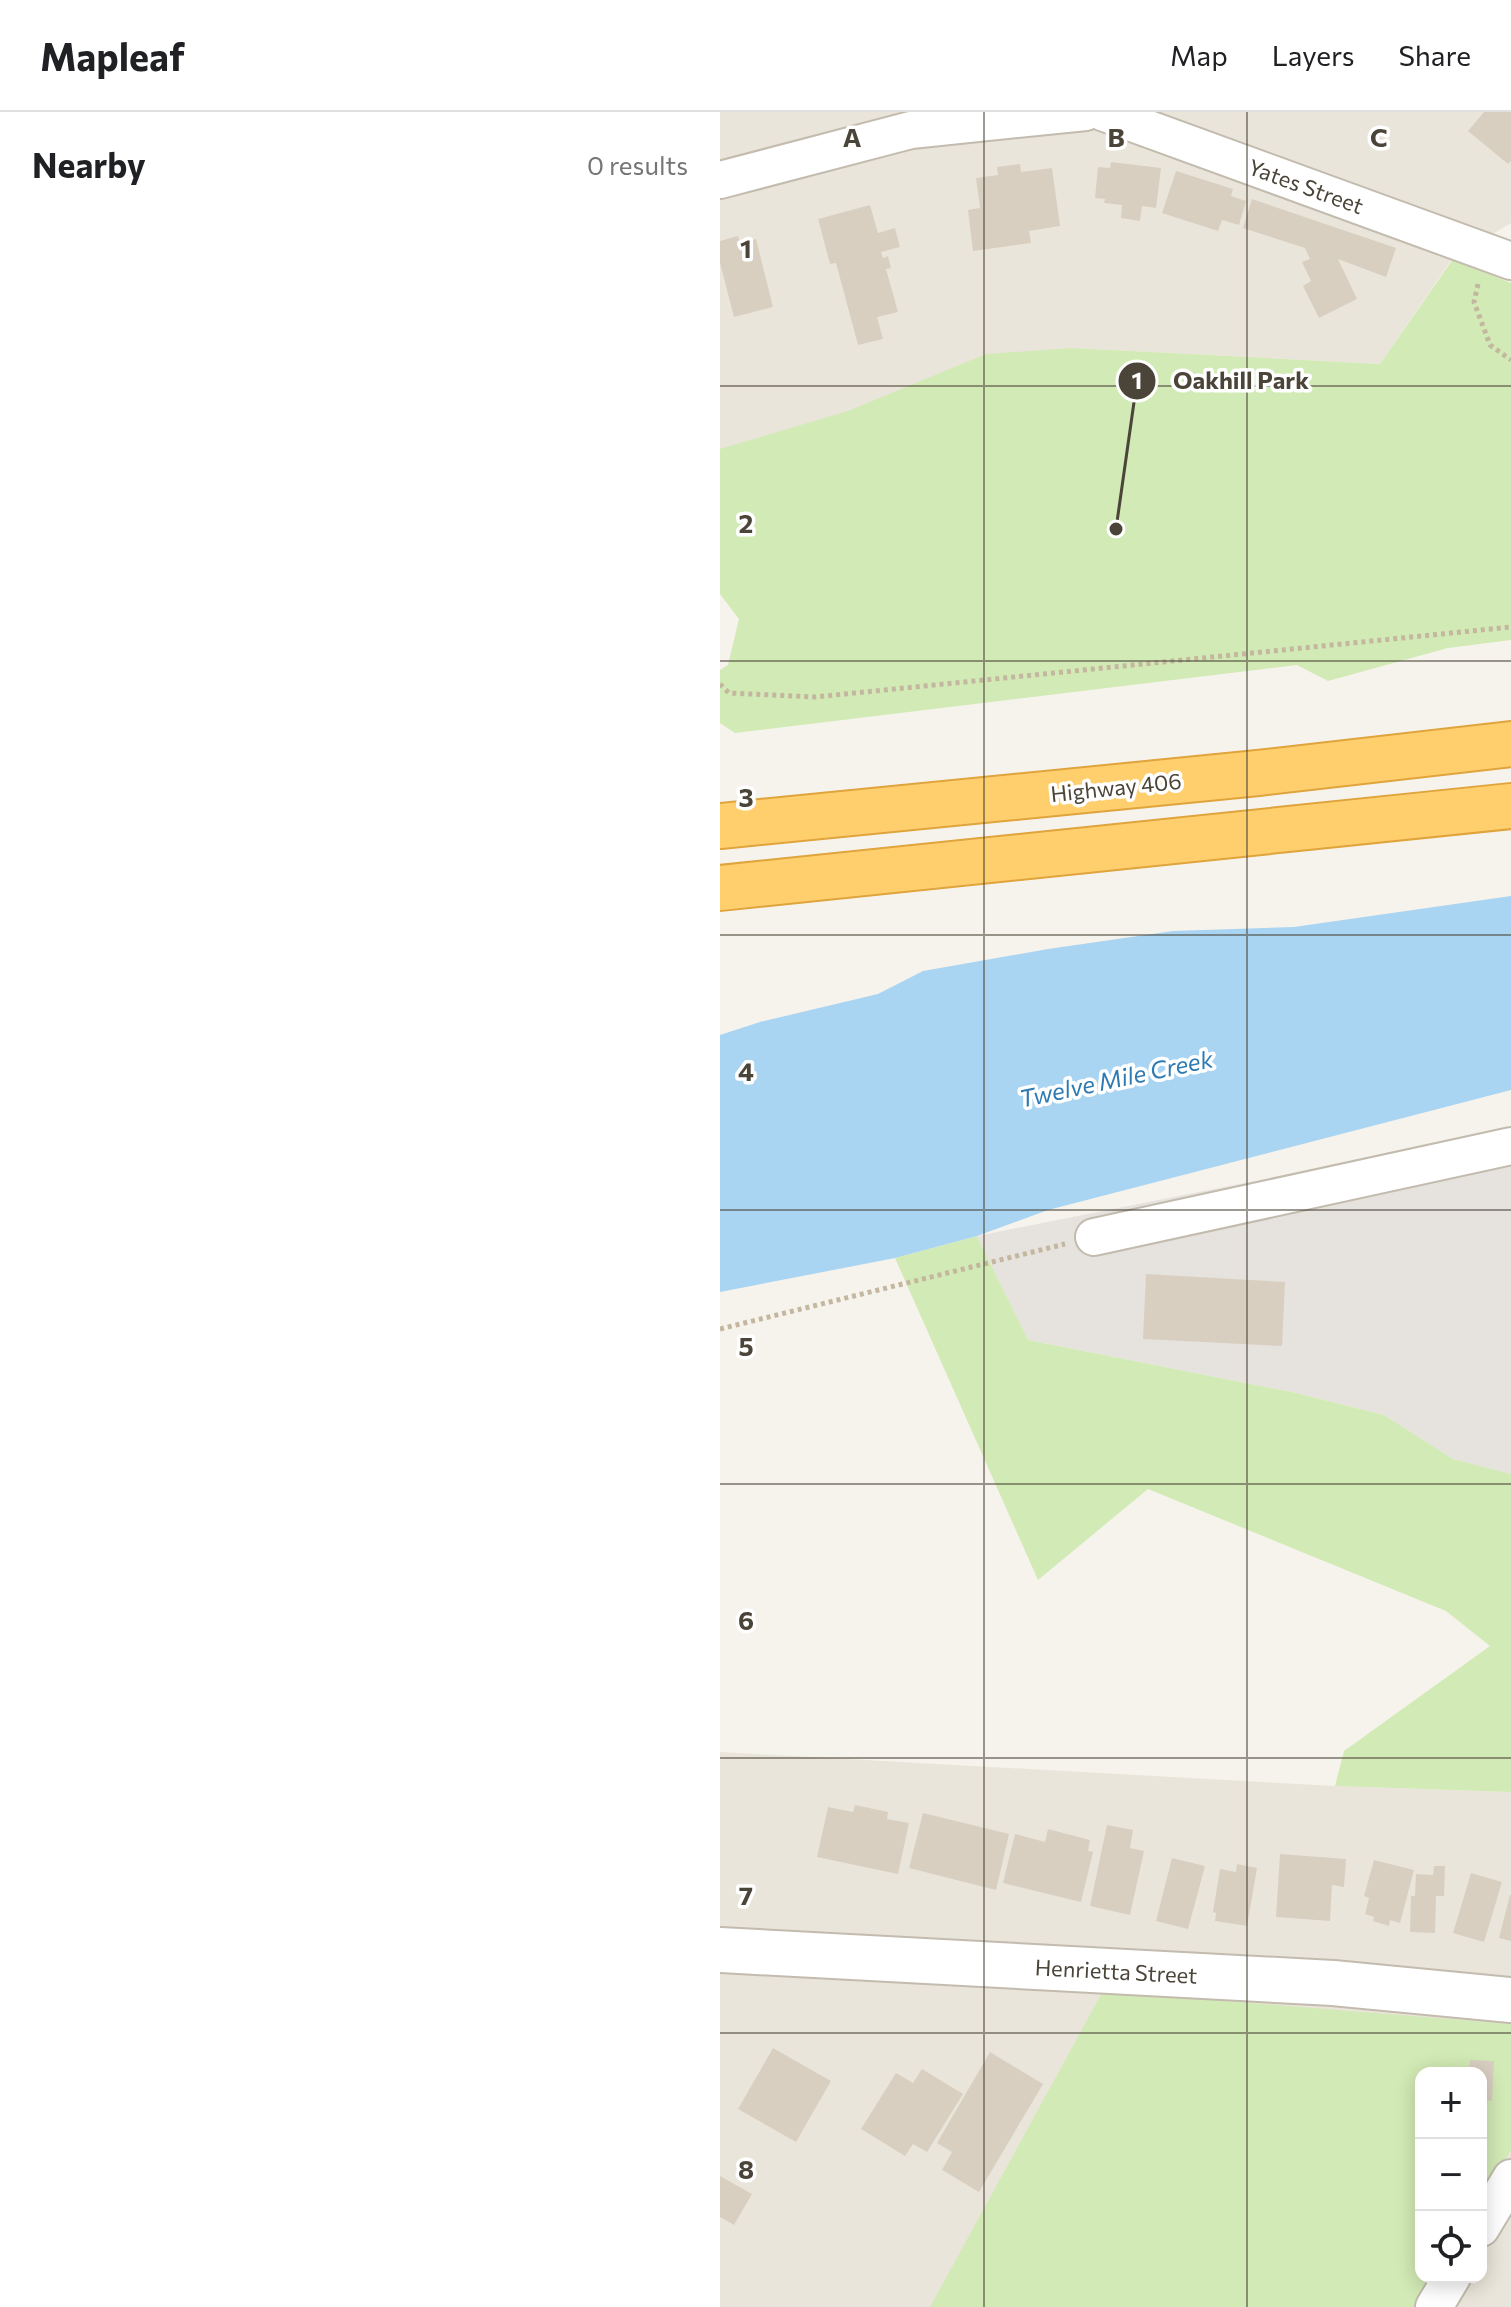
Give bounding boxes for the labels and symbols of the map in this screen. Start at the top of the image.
text: A [843,121,862,152]
text: B [1107,121,1125,152]
text: C [1370,121,1388,152]
street label: Yates Street [1245,153,1367,219]
text: 1 [740,232,752,263]
callout: Oakhill Park [1117,357,1325,405]
text: 1 [1132,365,1142,394]
text: Oakhill Park [1173,365,1309,394]
text: 2 [739,507,753,538]
street label: Highway 406 [1049,767,1183,807]
text: 3 [738,781,754,812]
water label: Twelve Mile Creek [1016,1043,1216,1113]
text: 4 [738,1055,754,1086]
text: 5 [738,1330,754,1361]
text: 6 [738,1604,754,1635]
text: 7 [739,1879,753,1910]
street label: Henrietta Street [1034,1953,1198,1989]
text: 8 [738,2153,754,2184]

